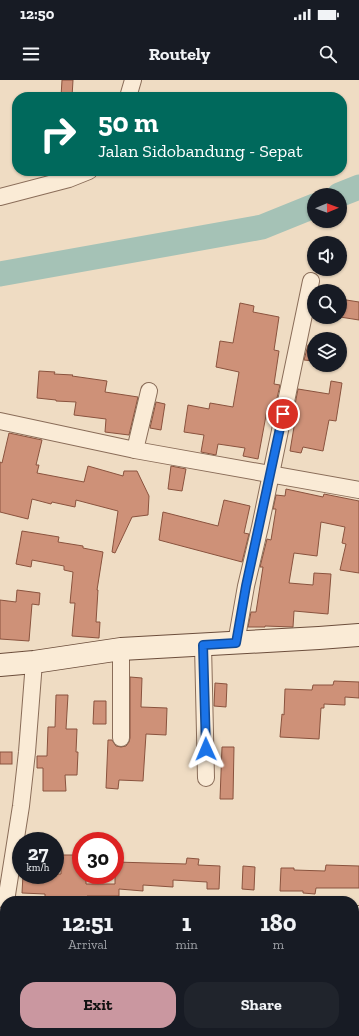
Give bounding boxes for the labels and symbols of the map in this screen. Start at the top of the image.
north arrow [307,188,347,228]
pin [266,397,300,431]
position arrow [185,728,227,770]
speed limit sign: 30 [72,832,124,884]

